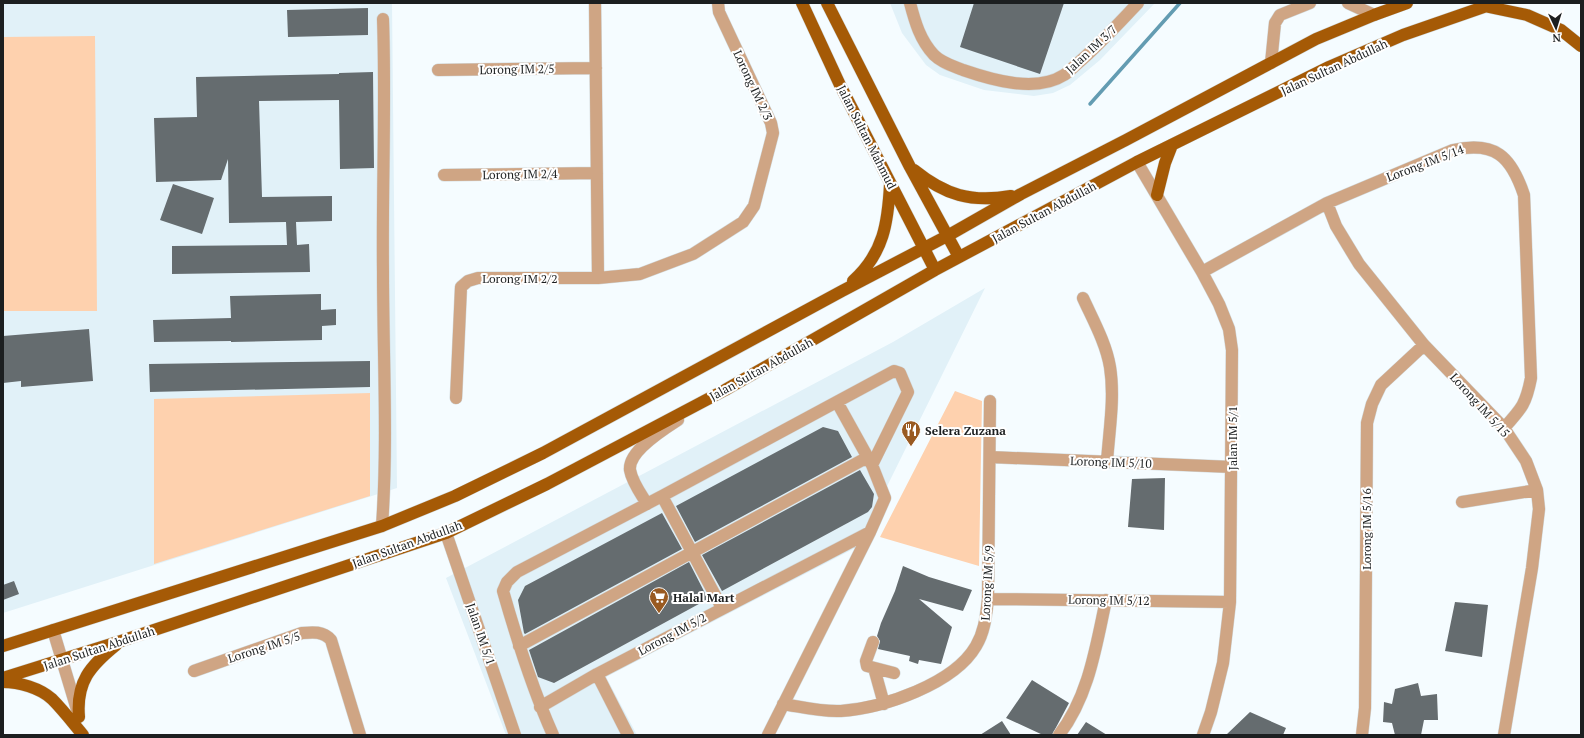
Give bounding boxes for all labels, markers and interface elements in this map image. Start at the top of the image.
north arrow [1536,8,1576,48]
street label: Jalan IM 3/7 [1062,22,1120,76]
text: N [1551,31,1561,45]
street label: Jalan Sultan Abdullah [1278,36,1390,98]
street label: Lorong IM 2/3 [730,48,776,122]
street label: Lorong IM 2/5 [479,61,555,77]
street label: Jalan Sultan Mahmud [834,82,900,192]
street label: Lorong IM 5/14 [1384,141,1466,185]
street label: Lorong IM 2/4 [482,166,558,182]
street label: Jalan Sultan Abdullah [989,178,1099,246]
street label: Lorong IM 2/2 [482,271,558,286]
street label: Jalan Sultan Abdullah [707,334,815,404]
street label: Lorong IM 5/15 [1447,370,1513,440]
street label: Jalan IM 5/1 [1225,406,1240,470]
restaurant icon: Selera Zuzana [900,419,922,447]
place label: Selera Zuzana [925,423,1006,438]
street label: Lorong IM 5/10 [1070,453,1152,471]
street label: Lorong IM 5/16 [1359,488,1374,570]
street label: Jalan Sultan Abdullah [350,517,464,571]
street label: Lorong IM 5/9 [978,545,996,621]
supermarket icon: Halal Mart [648,586,670,614]
place label: Halal Mart [673,590,735,605]
street label: Lorong IM 5/12 [1068,592,1150,608]
street label: Jalan IM 5/1 [463,601,499,667]
street label: Lorong IM 5/2 [635,610,709,658]
street label: Jalan Sultan Abdullah [42,623,156,673]
street label: Lorong IM 5/5 [226,628,302,666]

